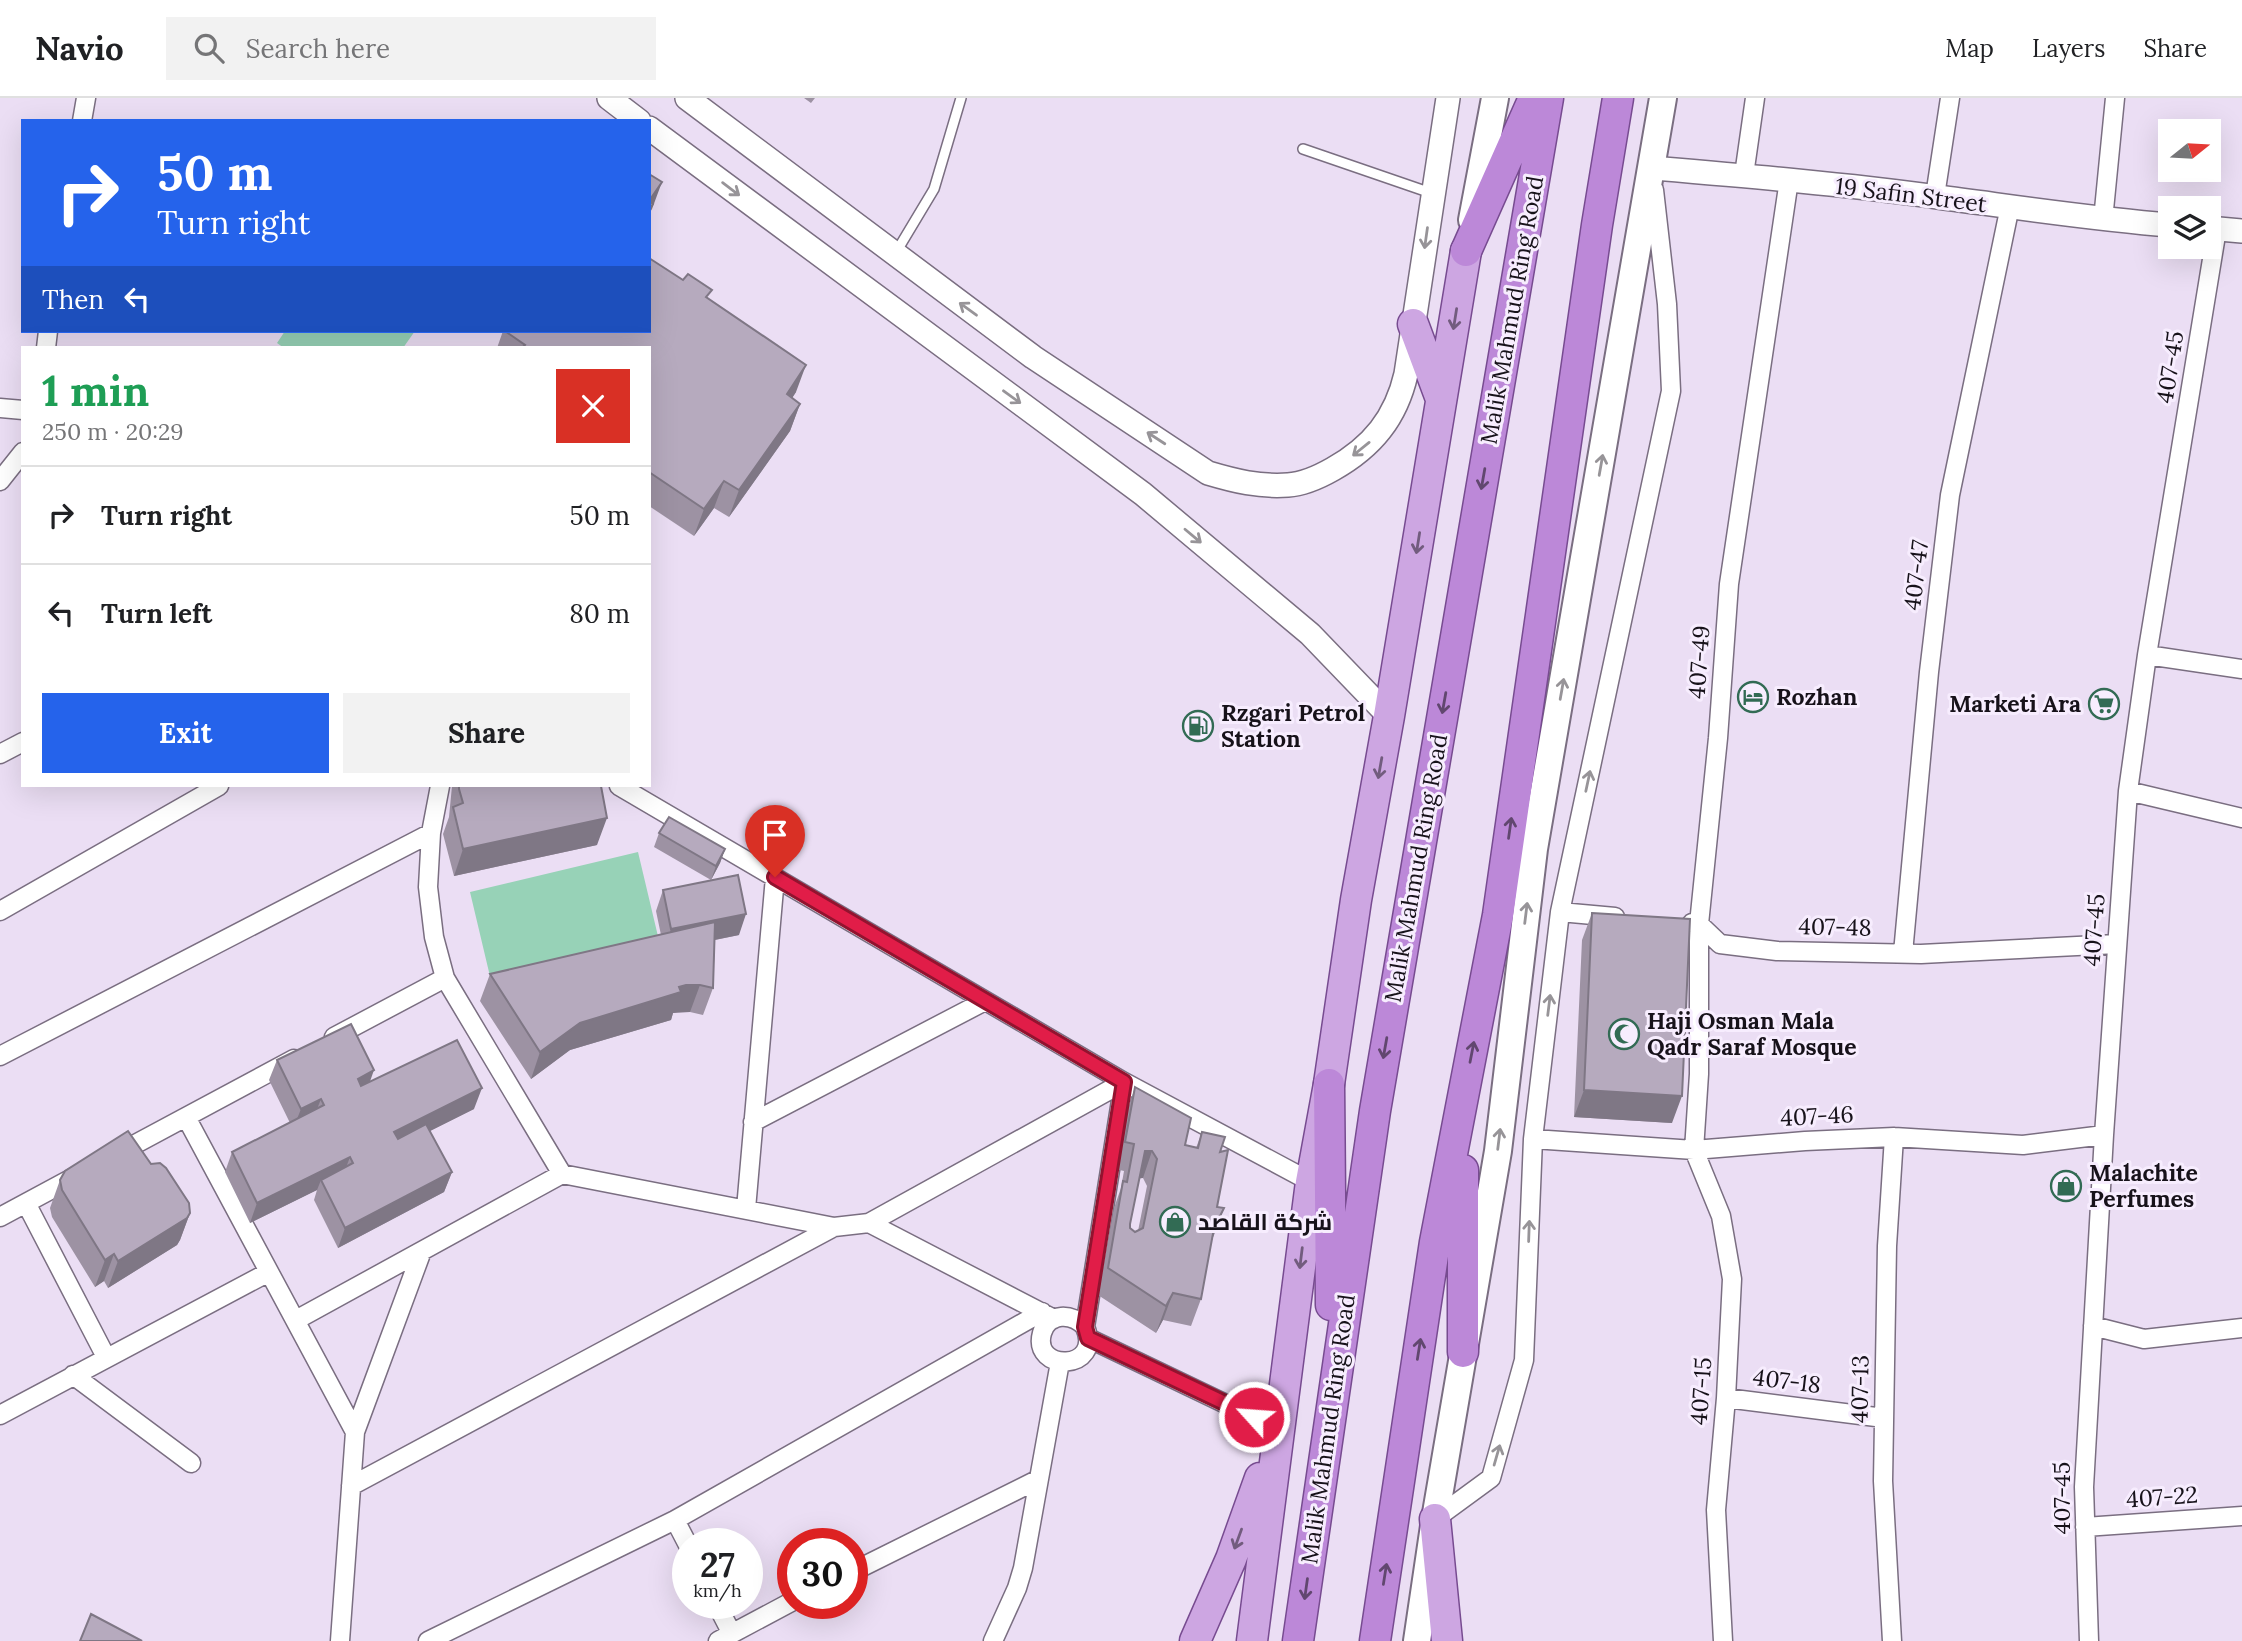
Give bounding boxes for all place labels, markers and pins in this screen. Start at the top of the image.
hotel icon: Rozhan [1736,680,1770,714]
place label: Rozhan [1776,682,1858,711]
supermarket icon: Marketi Ara [2087,687,2121,721]
place label: Marketi Ara [1949,689,2081,718]
place label: Rzgari Petrol Station [1221,698,1365,753]
fuel station icon: Rzgari Petrol Station [1181,709,1215,743]
pin [745,805,805,877]
place label: Haji Osman Mala Qadr Saraf Mosque [1647,1006,1857,1061]
mosque icon: Haji Osman Mala Qadr Saraf Mosque [1607,1017,1641,1051]
place label: Malachite Perfumes [2089,1158,2198,1213]
shop icon: Malachite Perfumes [2049,1169,2083,1203]
shop icon: شركة القاصد [1158,1205,1192,1239]
place label: شركة القاصد [1198,1207,1332,1236]

